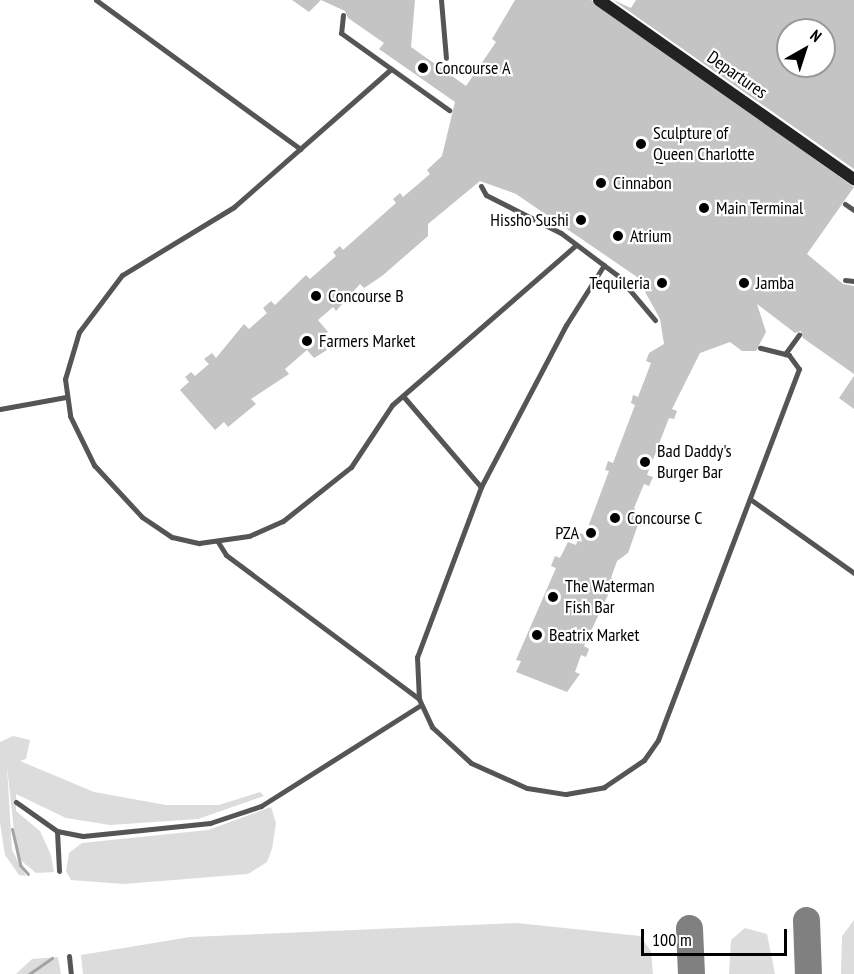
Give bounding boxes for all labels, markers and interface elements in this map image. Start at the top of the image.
north arrow [776,18,836,78]
text: N [806,25,826,46]
street label: Departures [703,47,771,103]
place label: Concourse A [435,57,511,79]
marker: Concourse A [416,61,430,75]
place label: Sculpture of Queen Charlotte [653,123,755,166]
marker: Sculpture of Queen Charlotte [634,137,648,151]
place label: Cinnabon [613,172,672,194]
marker: Cinnabon [594,176,608,190]
place label: Main Terminal [716,197,804,219]
marker: Main Terminal [697,201,711,215]
place label: Hissho Sushi [490,209,569,231]
marker: Hissho Sushi [574,213,588,227]
place label: Atrium [630,225,672,247]
marker: Atrium [611,229,625,243]
place label: Tequileria [589,272,650,294]
place label: Jamba [756,272,794,294]
marker: Tequileria [655,276,669,290]
marker: Jamba [737,276,751,290]
place label: Concourse B [328,285,404,307]
marker: Concourse B [309,289,323,303]
place label: Farmers Market [319,330,415,352]
marker: Farmers Market [300,334,314,348]
place label: Bad Daddy's Burger Bar [657,441,732,484]
marker: Bad Daddy's Burger Bar [638,455,652,469]
place label: Concourse C [627,507,703,529]
marker: Concourse C [608,511,622,525]
place label: PZA [555,522,579,544]
marker: PZA [584,526,598,540]
place label: The Waterman Fish Bar [565,576,655,618]
marker: The Waterman Fish Bar [546,590,560,604]
place label: Beatrix Market [549,624,640,646]
marker: Beatrix Market [530,628,544,642]
scale bar [644,917,790,955]
text: 100 m [652,928,692,951]

